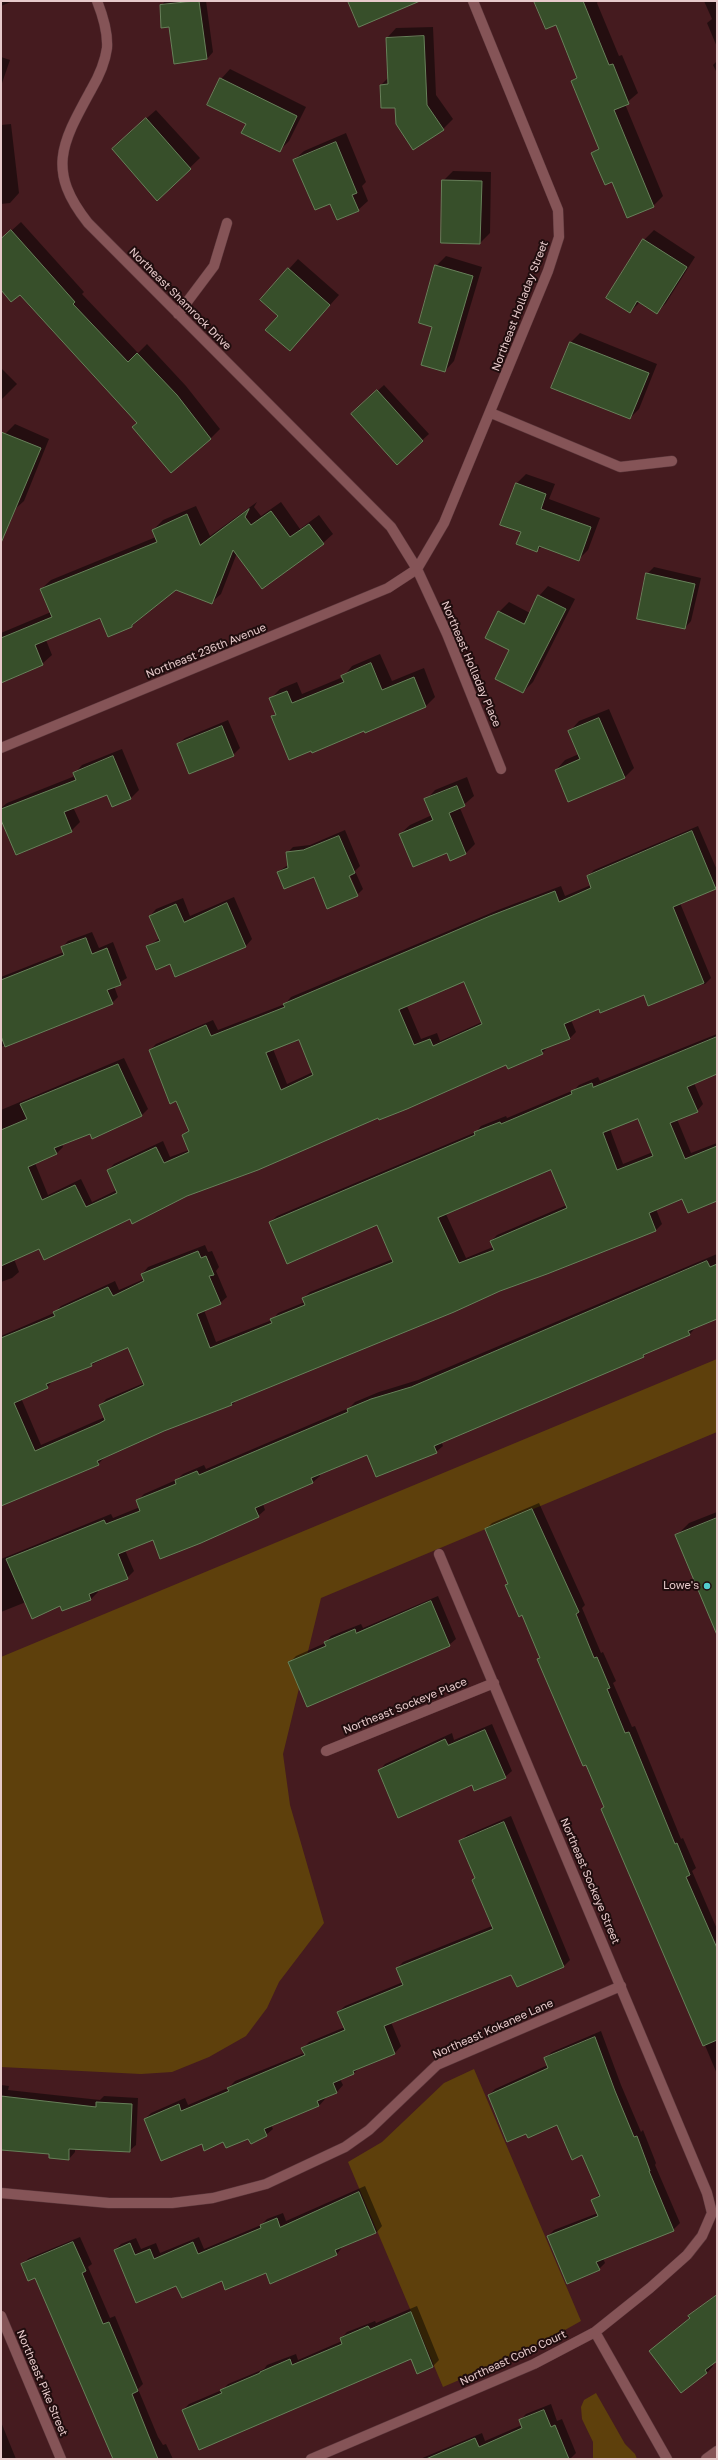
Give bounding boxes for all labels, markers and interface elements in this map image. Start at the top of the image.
street label: Northeast Holladay Street [489,239,551,373]
street label: Northeast Shamrock Drive [126,245,234,353]
street label: Northeast Holladay Place [438,599,504,729]
street label: Northeast 236th Avenue [144,621,268,681]
place label: Lowe's [663,1579,699,1593]
marker: Lowe's [702,1581,712,1591]
street label: Northeast Sockeye Place [341,1675,469,1737]
street label: Northeast Sockeye Street [557,1816,623,1946]
street label: Northeast Kokanee Lane [431,1996,555,2062]
street label: Northeast Coho Court [458,2327,568,2389]
street label: Northeast Pike Street [14,2328,70,2438]

